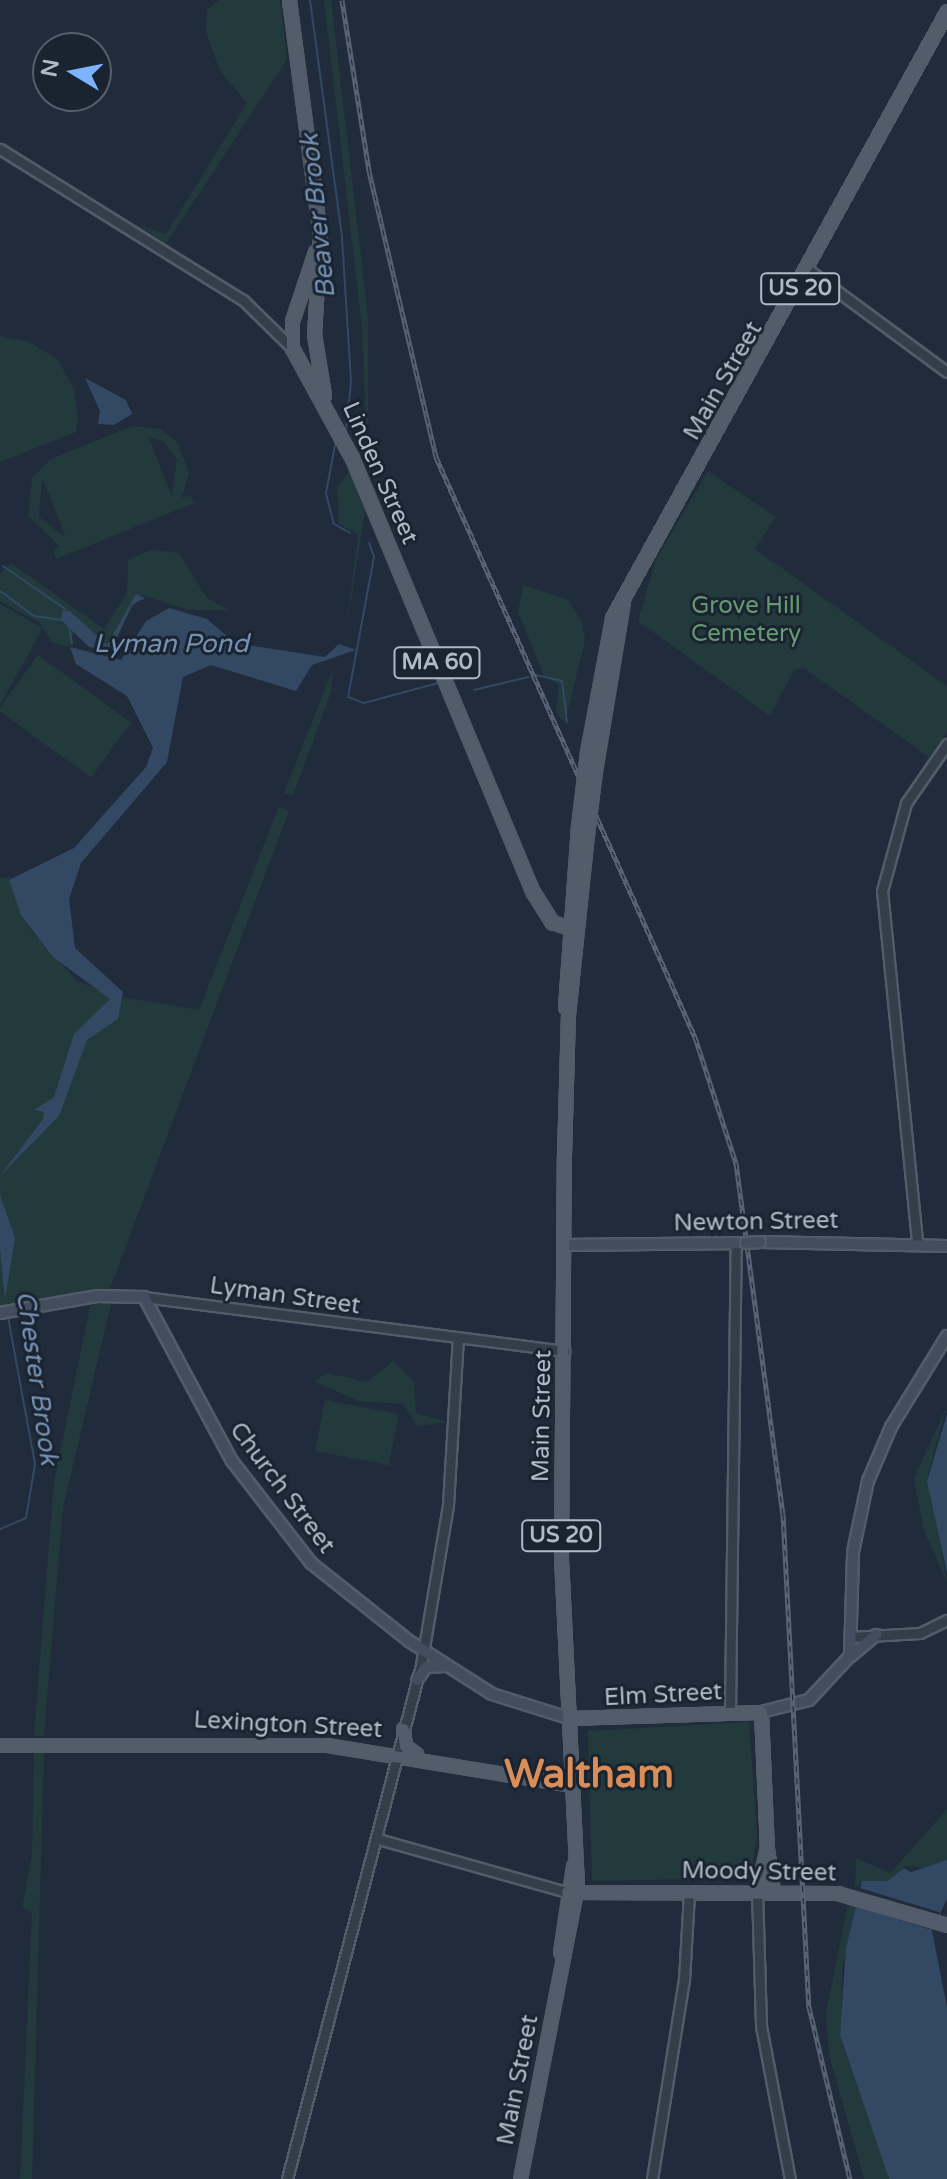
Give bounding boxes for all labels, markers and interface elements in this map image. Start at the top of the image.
north arrow [32,32,112,112]
text: N [36,57,65,79]
water label: Beaver Brook [294,132,342,300]
road number: US 20 [760,271,840,307]
street label: Main Street [678,317,768,445]
street label: Linden Street [336,397,424,549]
park label: Grove Hill Cemetery [691,592,801,648]
water label: Lyman Pond [93,628,249,660]
road number: MA 60 [393,645,481,681]
street label: Newton Street [673,1206,839,1238]
street label: Lyman Street [208,1271,362,1321]
water label: Chester Brook [9,1289,65,1467]
street label: Main Street [526,1350,558,1482]
street label: Church Street [223,1417,341,1559]
road number: US 20 [521,1518,601,1554]
street label: Elm Street [603,1678,723,1712]
street label: Lexington Street [193,1706,383,1744]
district label: Waltham [504,1750,674,1798]
street label: Moody Street [681,1856,837,1888]
street label: Main Street [491,2012,545,2148]

